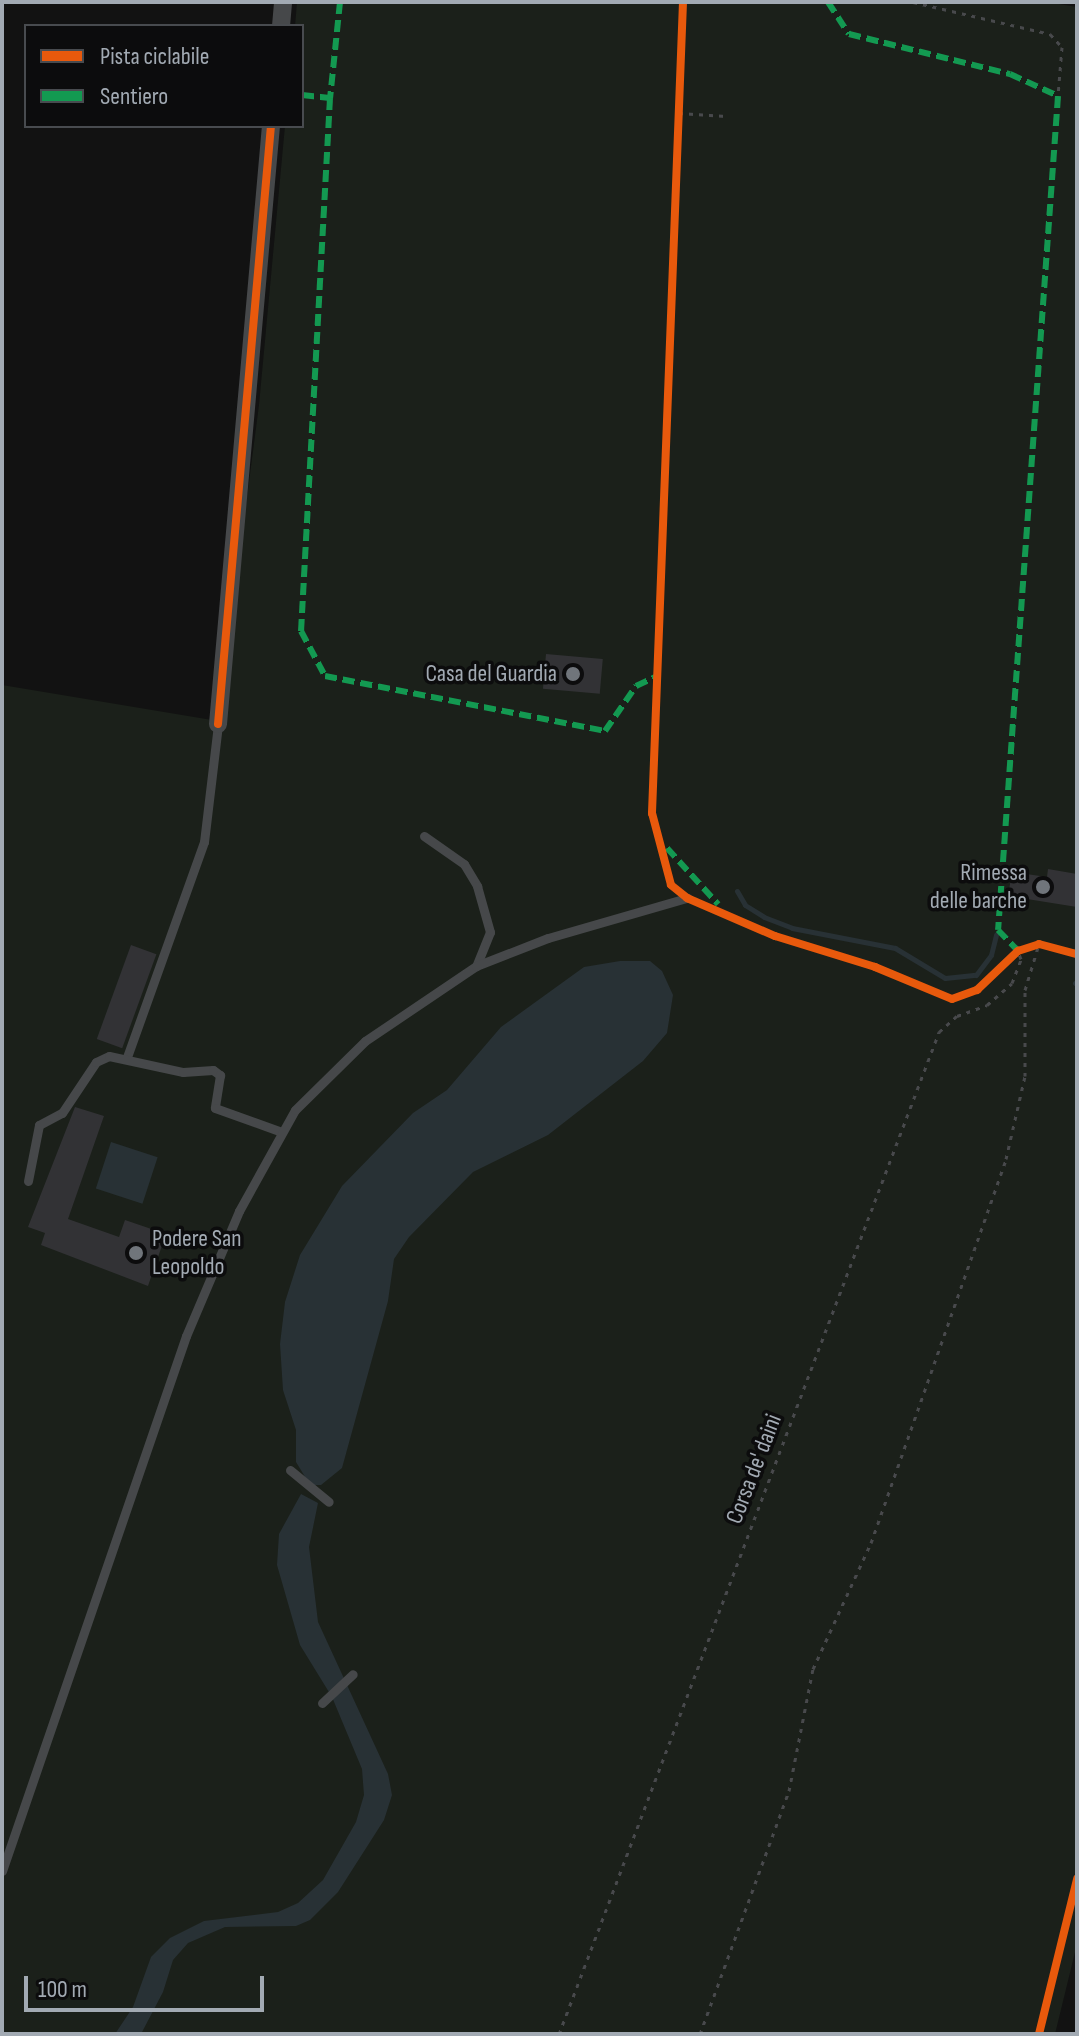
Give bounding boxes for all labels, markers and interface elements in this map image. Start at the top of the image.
legend [24,24,304,128]
text: Pista ciclabile [100,42,209,71]
text: Sentiero [100,82,168,111]
place label: Casa del Guardia [426,660,557,688]
marker: Casa del Guardia [564,665,582,683]
place label: Rimessa delle barche [930,859,1027,915]
marker: Rimessa delle barche [1034,878,1052,896]
place label: Podere San Leopoldo [152,1225,241,1281]
marker: Podere San Leopoldo [127,1244,145,1262]
street label: Corsa de' daini [720,1410,788,1528]
scale bar [28,1960,268,2010]
text: 100 m [38,1975,87,2004]

